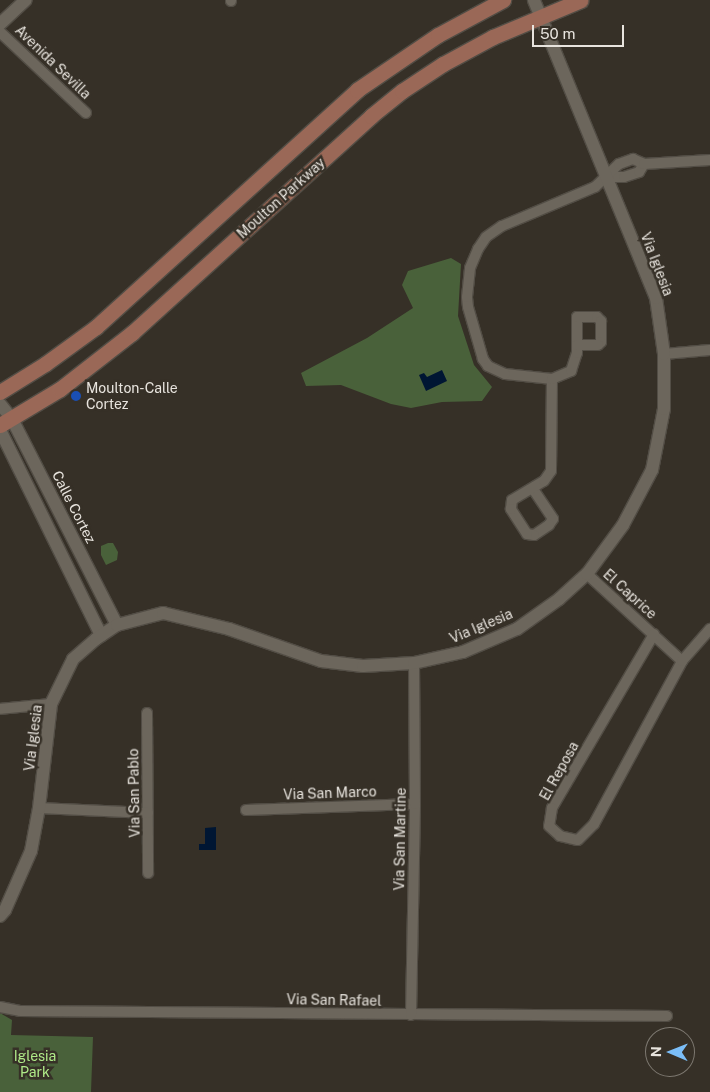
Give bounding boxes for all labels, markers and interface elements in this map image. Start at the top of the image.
scale bar [535,15,628,47]
street label: Avenida Sevilla [12,22,94,102]
text: 50 m [540,25,575,42]
street label: Moulton Parkway [234,154,328,242]
street label: Via Iglesia [637,230,677,298]
place label: Moulton-Calle Cortez [86,380,178,412]
marker: Moulton-Calle Cortez [70,390,82,402]
street label: Calle Cortez [49,468,99,546]
street label: El Caprice [600,566,660,622]
street label: Via Iglesia [447,605,515,647]
street label: Via Iglesia [21,704,45,772]
street label: El Reposa [536,739,582,803]
street label: Via San Pablo [125,748,143,838]
street label: Via San Marco [283,783,377,803]
street label: Via San Martine [391,787,409,891]
street label: Via San Rafael [286,991,382,1009]
north arrow [645,1027,695,1077]
text: N [648,1046,664,1057]
park label: Iglesia Park [14,1048,56,1080]

